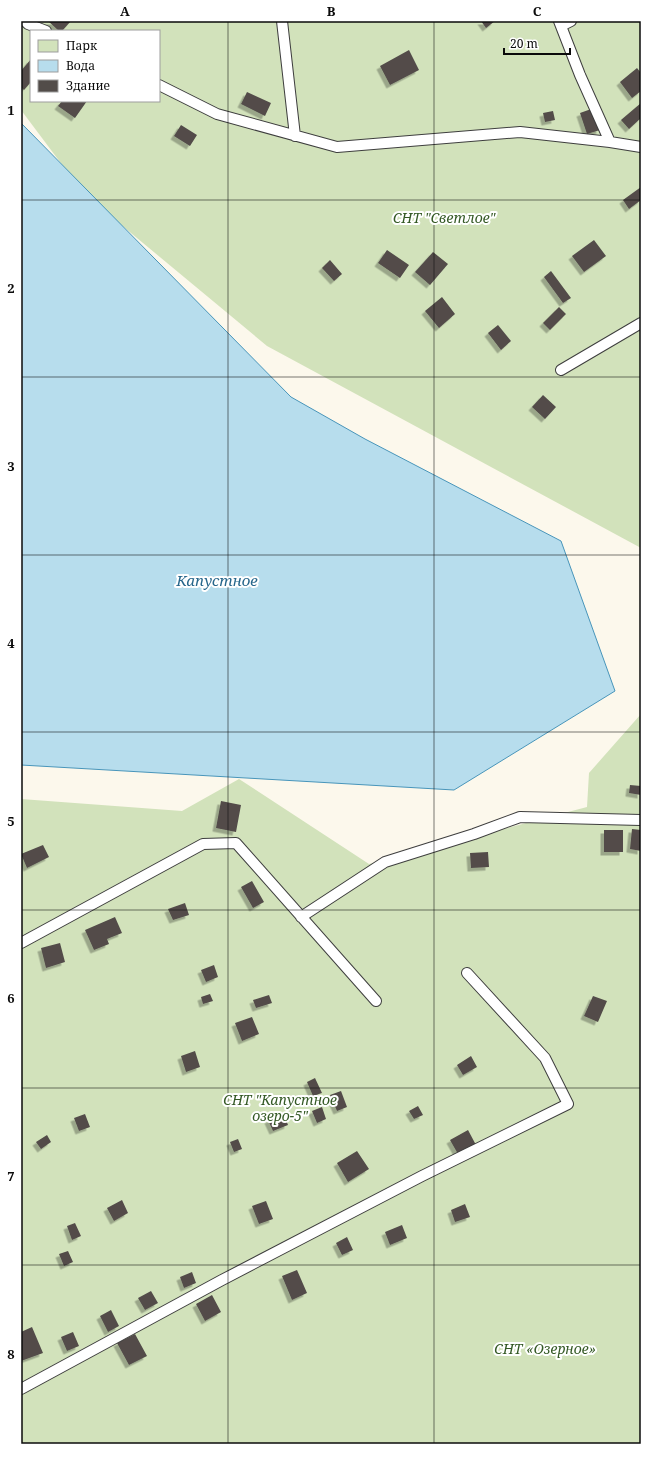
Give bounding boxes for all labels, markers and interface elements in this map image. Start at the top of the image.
text: A [120,2,130,20]
text: B [327,2,336,20]
text: C [533,2,542,20]
legend [30,30,160,102]
scale bar [504,30,570,56]
text: 20 m [510,35,538,52]
text: Парк [66,37,98,54]
text: Вода [66,57,95,74]
text: Здание [66,77,110,94]
text: 1 [7,101,15,119]
park label: СНТ "Светлое" [393,208,497,227]
text: 2 [7,279,15,297]
text: 3 [7,457,15,475]
water label: Капустное [175,570,258,590]
text: 4 [7,634,15,652]
text: 5 [7,812,15,830]
text: 6 [7,989,15,1007]
park label: СНТ "Капустное озеро-5" [223,1090,337,1125]
text: 7 [7,1167,15,1185]
park label: СНТ «Озерное» [494,1339,596,1358]
text: 8 [7,1345,15,1363]

